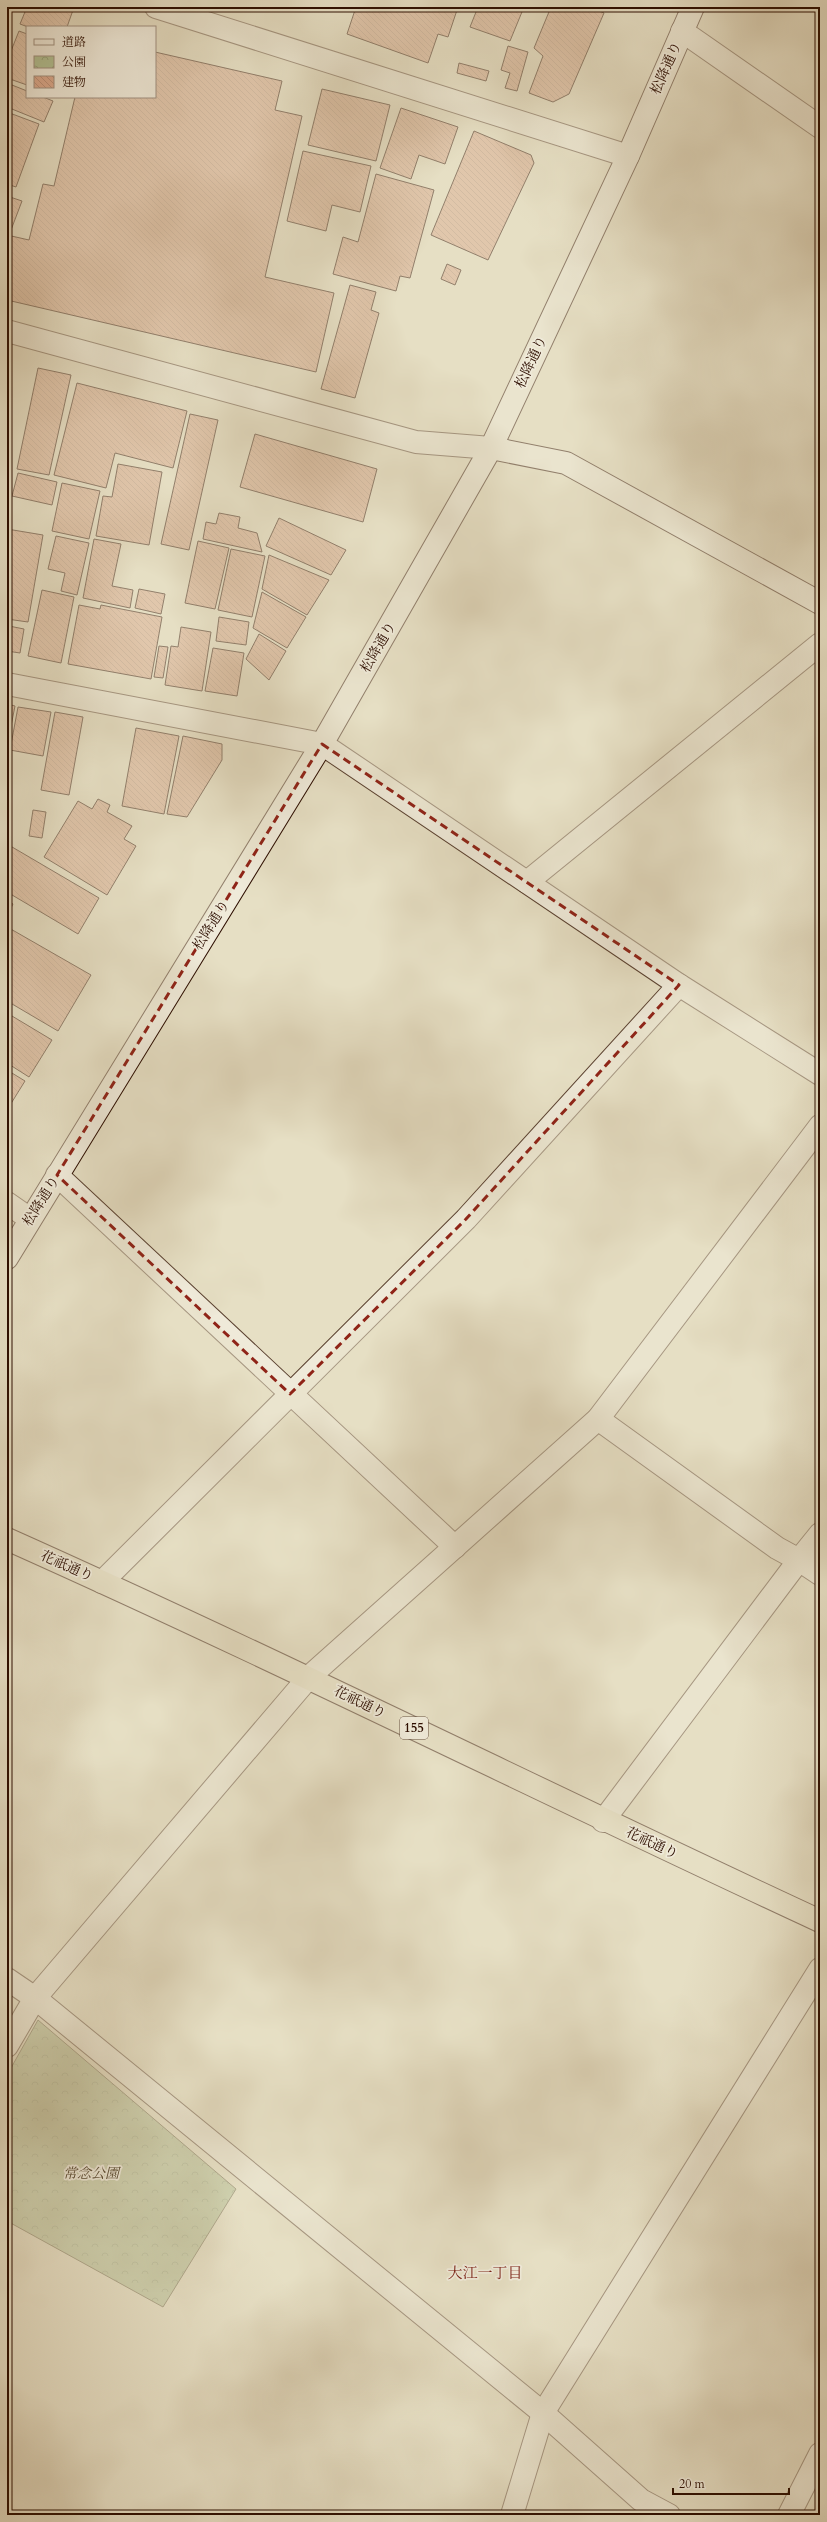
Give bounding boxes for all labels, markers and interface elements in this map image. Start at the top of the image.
legend [26,26,156,98]
text: 道路 [62,34,86,50]
street label: 松降通り [646,39,686,97]
text: 公園 [62,54,86,70]
text: 建物 [62,74,86,90]
street label: 松降通り [511,333,551,391]
street label: 松降通り [356,618,400,676]
street label: 松降通り [188,896,234,954]
street label: 松降通り [18,1172,64,1230]
street label: 花祇通り [38,1546,96,1586]
street label: 花祇通り [331,1681,389,1723]
road number: 155 [400,1717,428,1739]
street label: 花祇通り [623,1823,681,1863]
park label: 常念公園 [63,2164,121,2183]
district label: 大江一丁目 [447,2263,523,2283]
scale bar [673,2470,789,2496]
text: 20 m [679,2476,706,2492]

